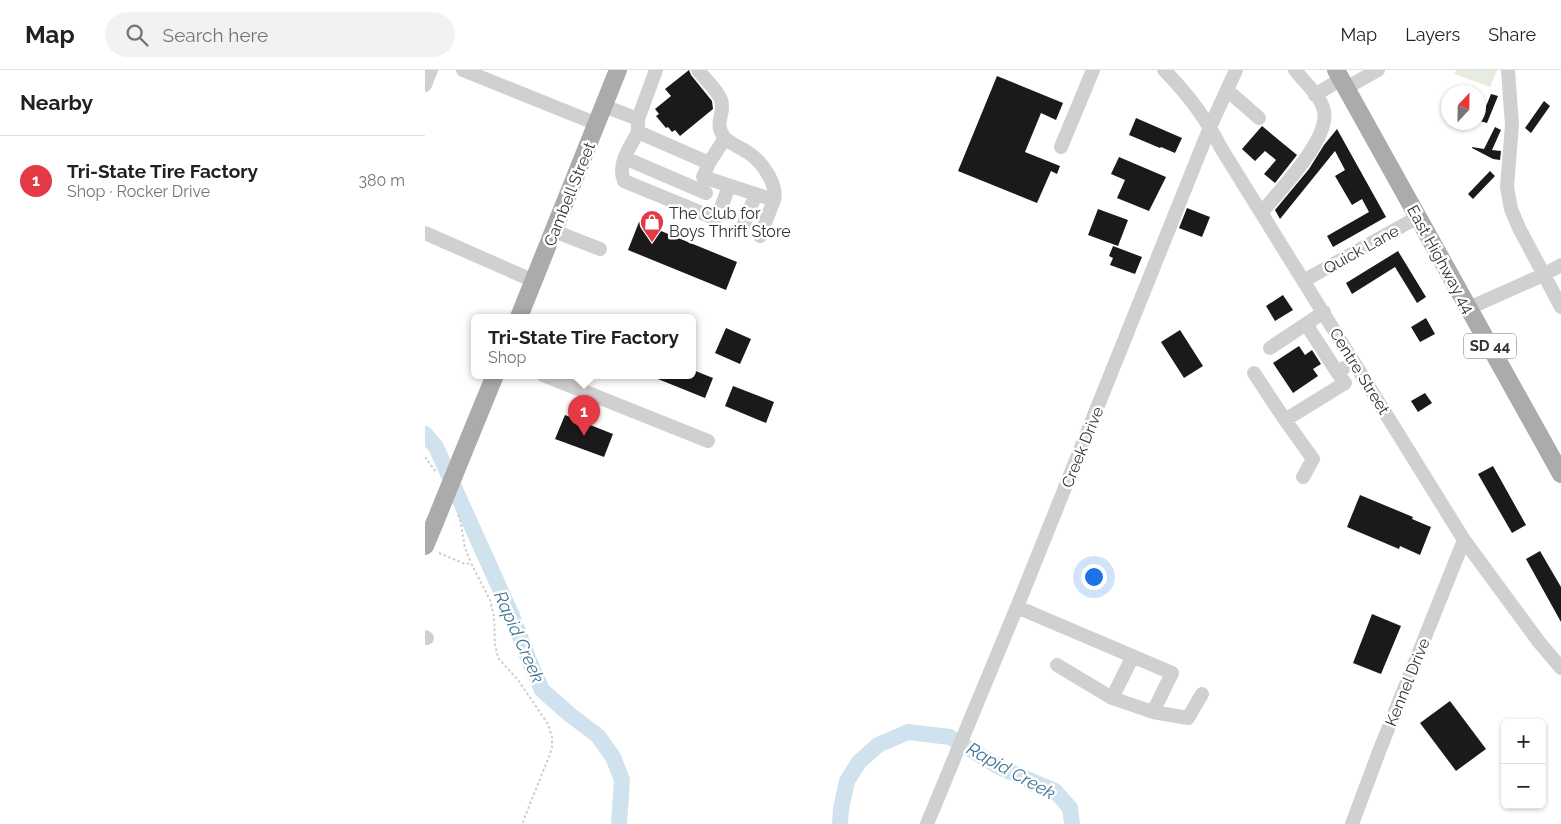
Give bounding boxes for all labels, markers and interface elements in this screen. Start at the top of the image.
search box [105,12,455,57]
text: Map [25,20,75,49]
icon: search [123,21,151,49]
text: Search here [163,24,268,46]
text: Map [1341,24,1377,45]
text: Layers [1405,24,1460,45]
text: Share [1488,24,1536,45]
north arrow [1441,85,1486,130]
text: Nearby [20,90,93,115]
street label: Cambell Street [540,139,599,249]
text: Tri-State Tire Factory [67,160,258,182]
text: 1 [32,171,40,190]
text: 380 m [358,171,405,190]
text: Shop · Rocker Drive [67,182,210,201]
street label: East Highway 44 [1403,202,1478,317]
place label: The Club for Boys Thrift Store [669,204,791,241]
shop icon: The Club for Boys Thrift Store [639,209,665,243]
street label: Quick Lane [1320,221,1402,278]
popup [471,314,696,379]
street label: Centre Street [1326,325,1394,418]
text: Tri-State Tire Factory [488,326,679,348]
road number: SD 44 [1464,334,1516,358]
text: Shop [488,348,526,367]
pin: 1 [568,395,600,436]
street label: Creek Drive [1058,404,1107,491]
your location [1081,564,1107,590]
water label: Rapid Creek [490,588,549,686]
street label: Kennel Drive [1381,635,1434,729]
map controls [1501,719,1546,809]
button: + [1501,719,1546,764]
water label: Rapid Creek [963,738,1060,804]
button: − [1501,764,1546,809]

